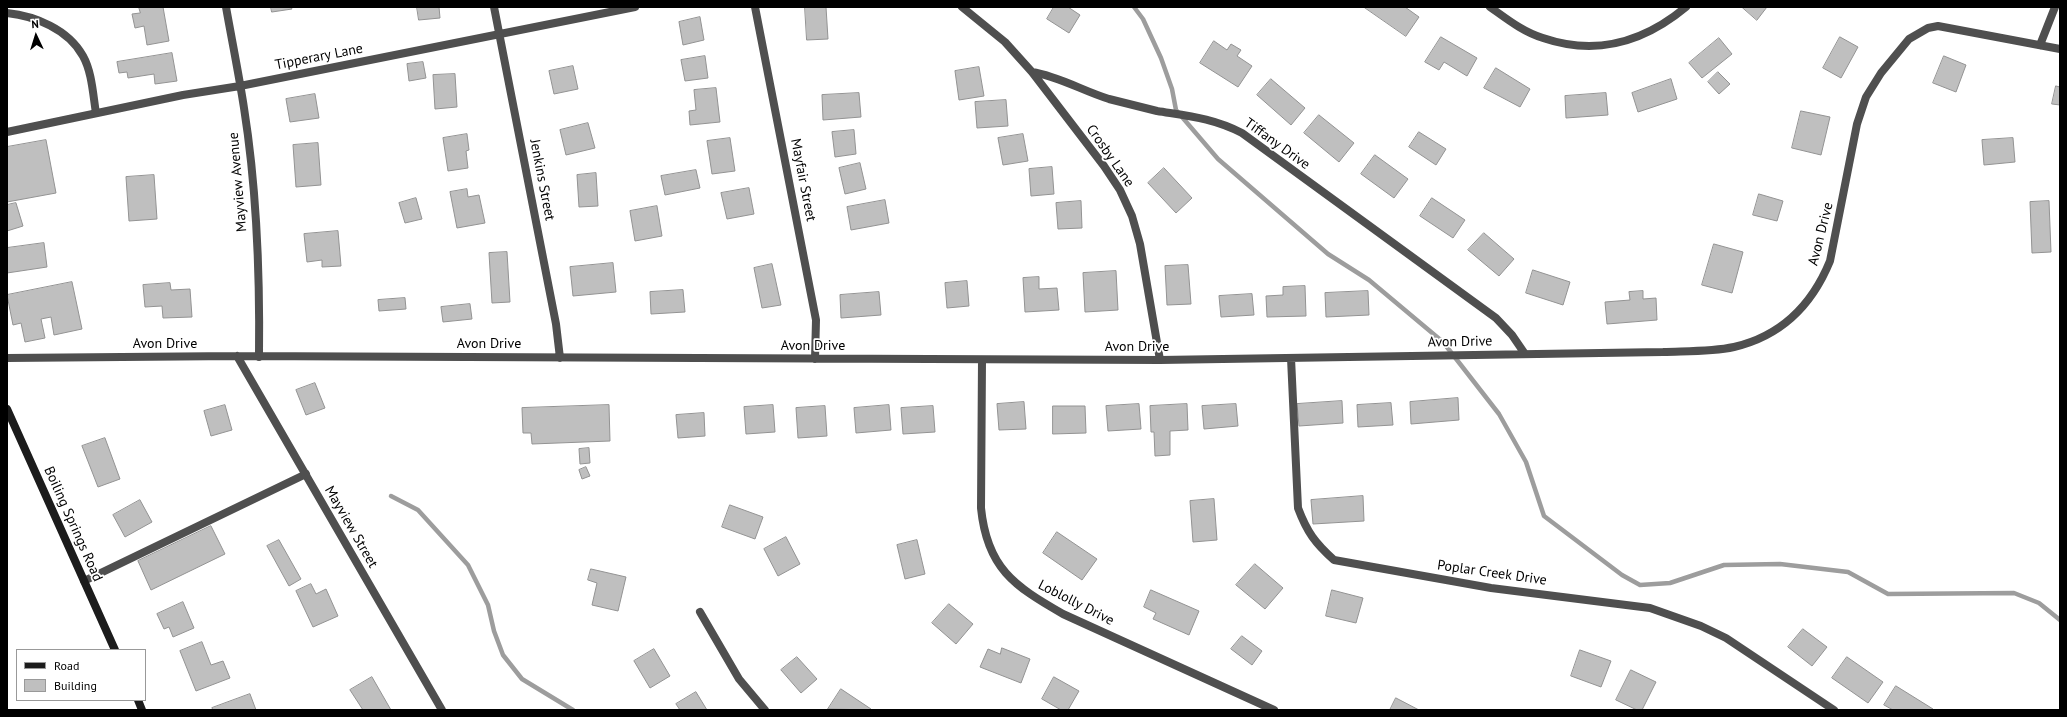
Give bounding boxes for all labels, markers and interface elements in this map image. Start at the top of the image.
north arrow [16,16,56,56]
text: N [31,17,39,31]
street label: Tipperary Lane [274,40,364,74]
street label: Tiffany Drive [1241,115,1313,173]
street label: Crosby Lane [1082,122,1138,190]
street label: Mayview Avenue [225,132,251,232]
street label: Mayfair Street [787,137,819,223]
street label: Jenkins Street [526,138,558,222]
street label: Avon Drive [1805,201,1837,267]
street label: Avon Drive [1428,333,1492,351]
street label: Avon Drive [133,336,197,352]
street label: Avon Drive [457,336,521,352]
street label: Avon Drive [781,338,845,354]
street label: Avon Drive [1105,339,1169,355]
street label: Boiling Springs Road [40,464,106,584]
street label: Mayview Street [321,483,381,571]
street label: Poplar Creek Drive [1436,557,1548,589]
street label: Loblolly Drive [1035,577,1117,629]
legend [16,649,146,701]
text: Road [54,658,79,673]
text: Building [54,678,97,693]

